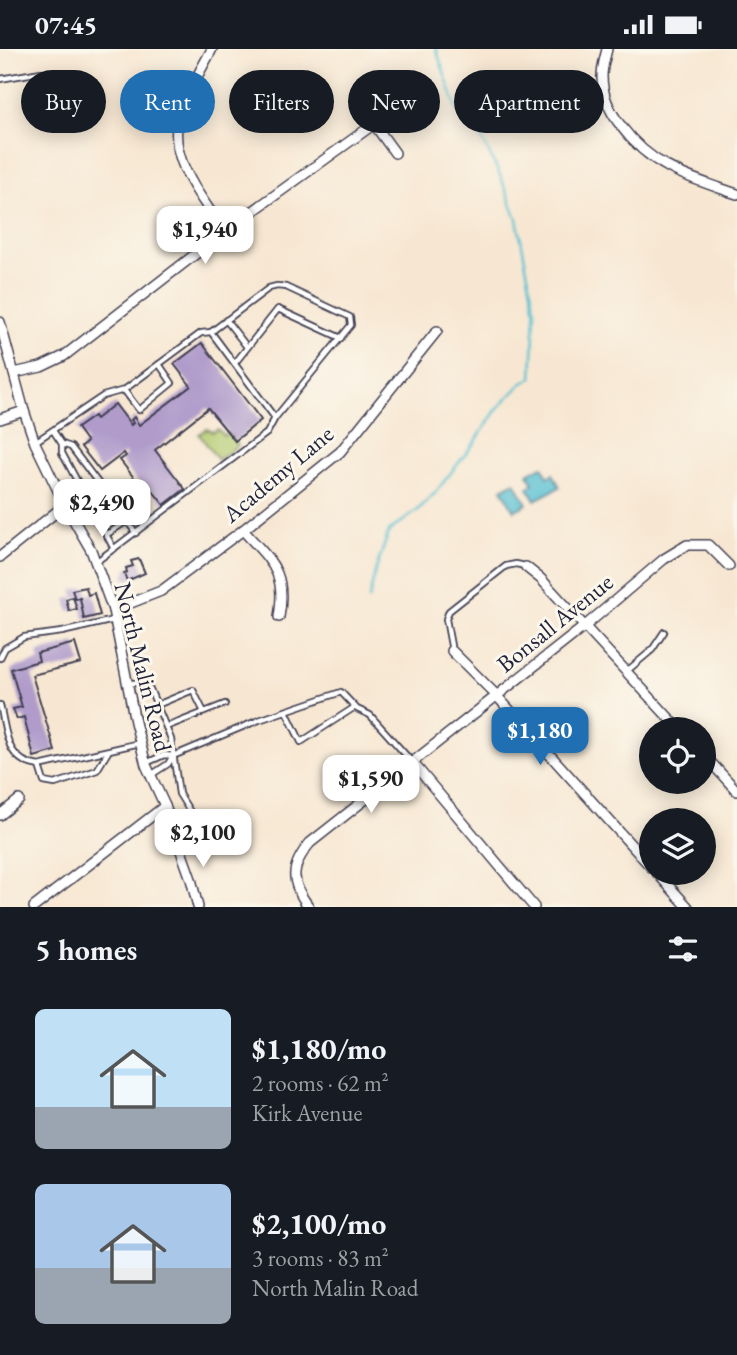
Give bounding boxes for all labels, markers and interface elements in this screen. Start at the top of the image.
text: 07:45 [35,8,97,42]
chip: Buy [21,70,106,133]
chip: Rent [120,70,215,133]
chip: Filters [229,70,334,133]
chip: New [348,70,440,133]
chip: Apartment [454,70,604,133]
pin: $1,940 [148,207,262,266]
text: $1,940 [173,214,237,244]
street label: Academy Lane [215,418,340,530]
pin: $2,490 [45,479,159,539]
text: $2,490 [70,487,134,517]
street label: Bonsall Avenue [490,566,619,679]
street label: North Malin Road [107,579,180,756]
pin: $1,180 [483,707,597,767]
text: $1,180 [508,715,572,745]
map controls [639,717,716,885]
button: locate [639,717,716,794]
pin: $1,590 [314,755,428,815]
text: $1,590 [339,763,403,793]
button: layers [639,808,716,885]
pin: $2,100 [146,809,260,869]
text: $2,100 [171,817,235,847]
text: 5 homes [35,930,137,969]
icon: filters [664,930,702,968]
text: $1,180/mo [252,1029,386,1068]
icon: home [91,1037,175,1121]
text: 2 rooms · 62 m² [252,1068,389,1098]
text: Kirk Avenue [252,1098,362,1128]
text: $2,100/mo [252,1204,386,1243]
icon: home [91,1212,175,1296]
text: 3 rooms · 83 m² [252,1243,389,1273]
text: North Malin Road [252,1273,418,1303]

